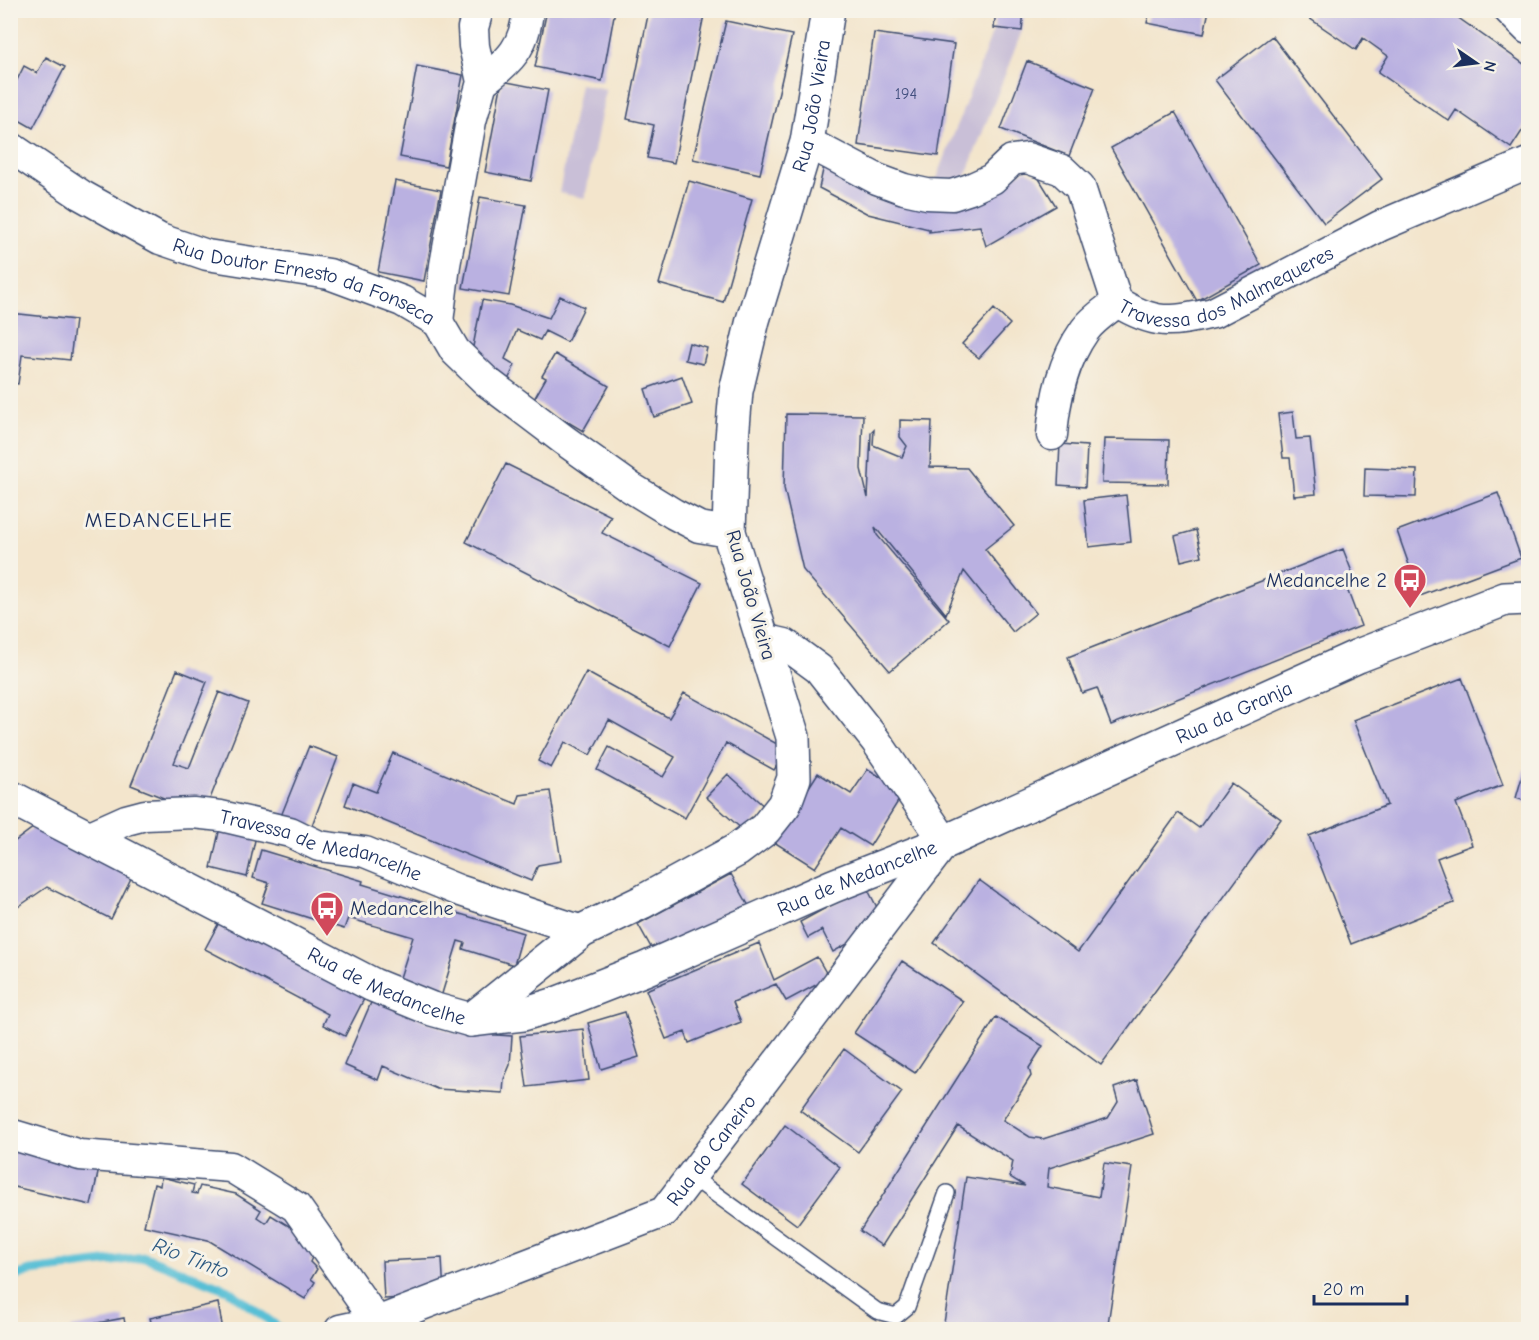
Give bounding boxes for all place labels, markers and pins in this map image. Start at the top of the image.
bus stop icon: Medancelhe 2 [1392,562,1428,609]
place label: Medancelhe 2 [1266,569,1387,592]
bus stop icon: Medancelhe [309,890,345,937]
place label: Medancelhe [350,897,454,920]

